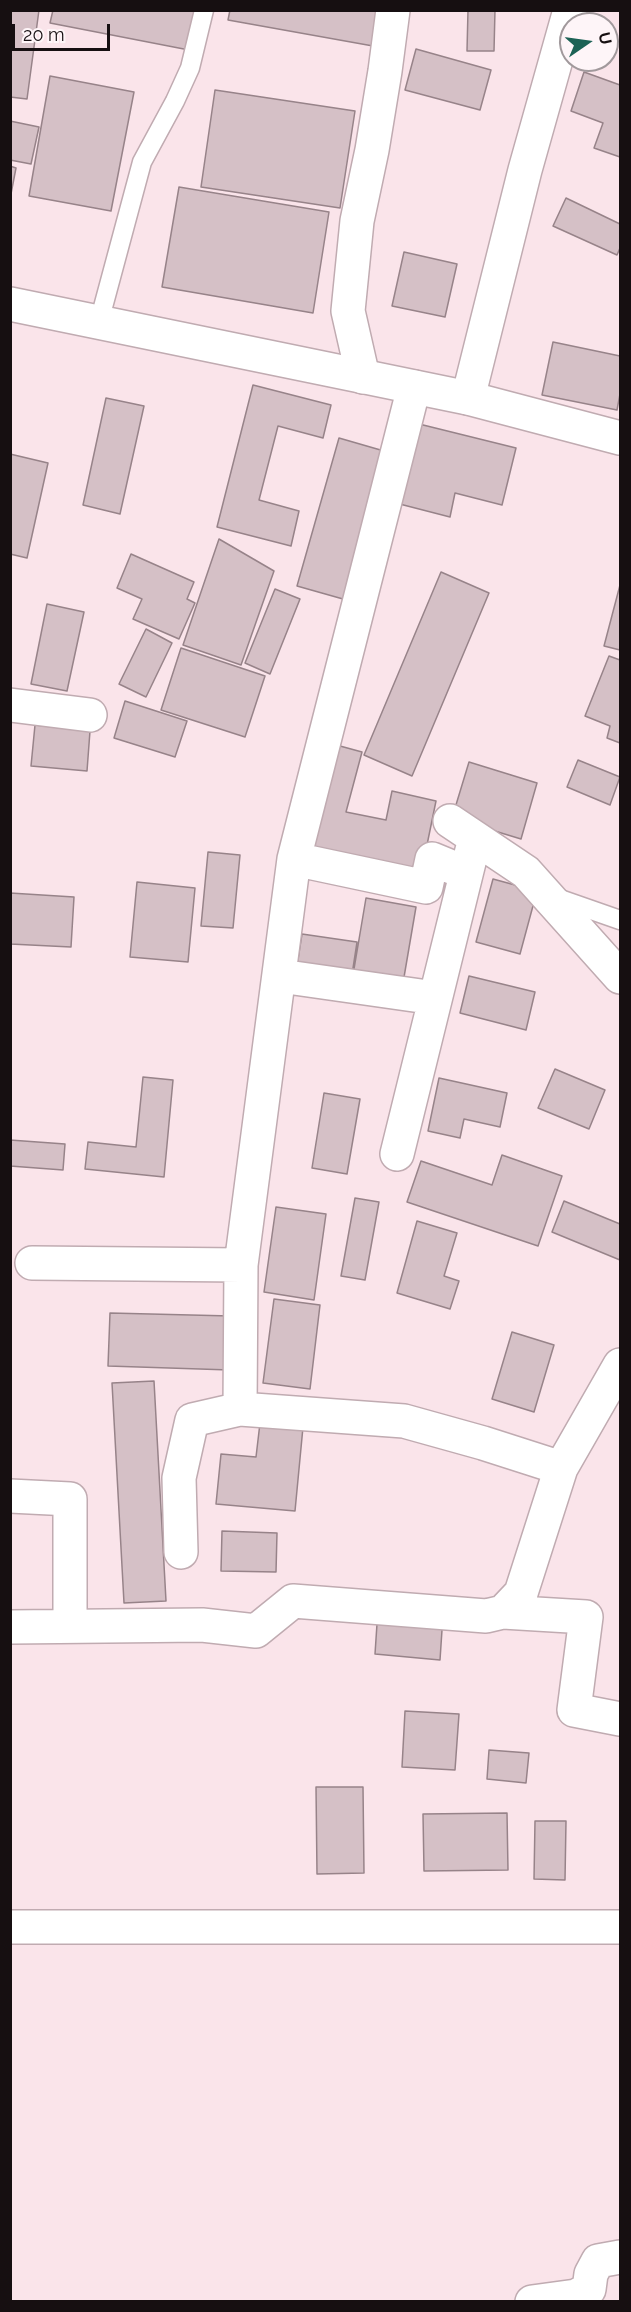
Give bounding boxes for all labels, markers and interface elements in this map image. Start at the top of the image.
scale bar [15,12,112,50]
north arrow [559,12,619,72]
text: 20 m [23,24,65,45]
text: U [594,30,616,46]

